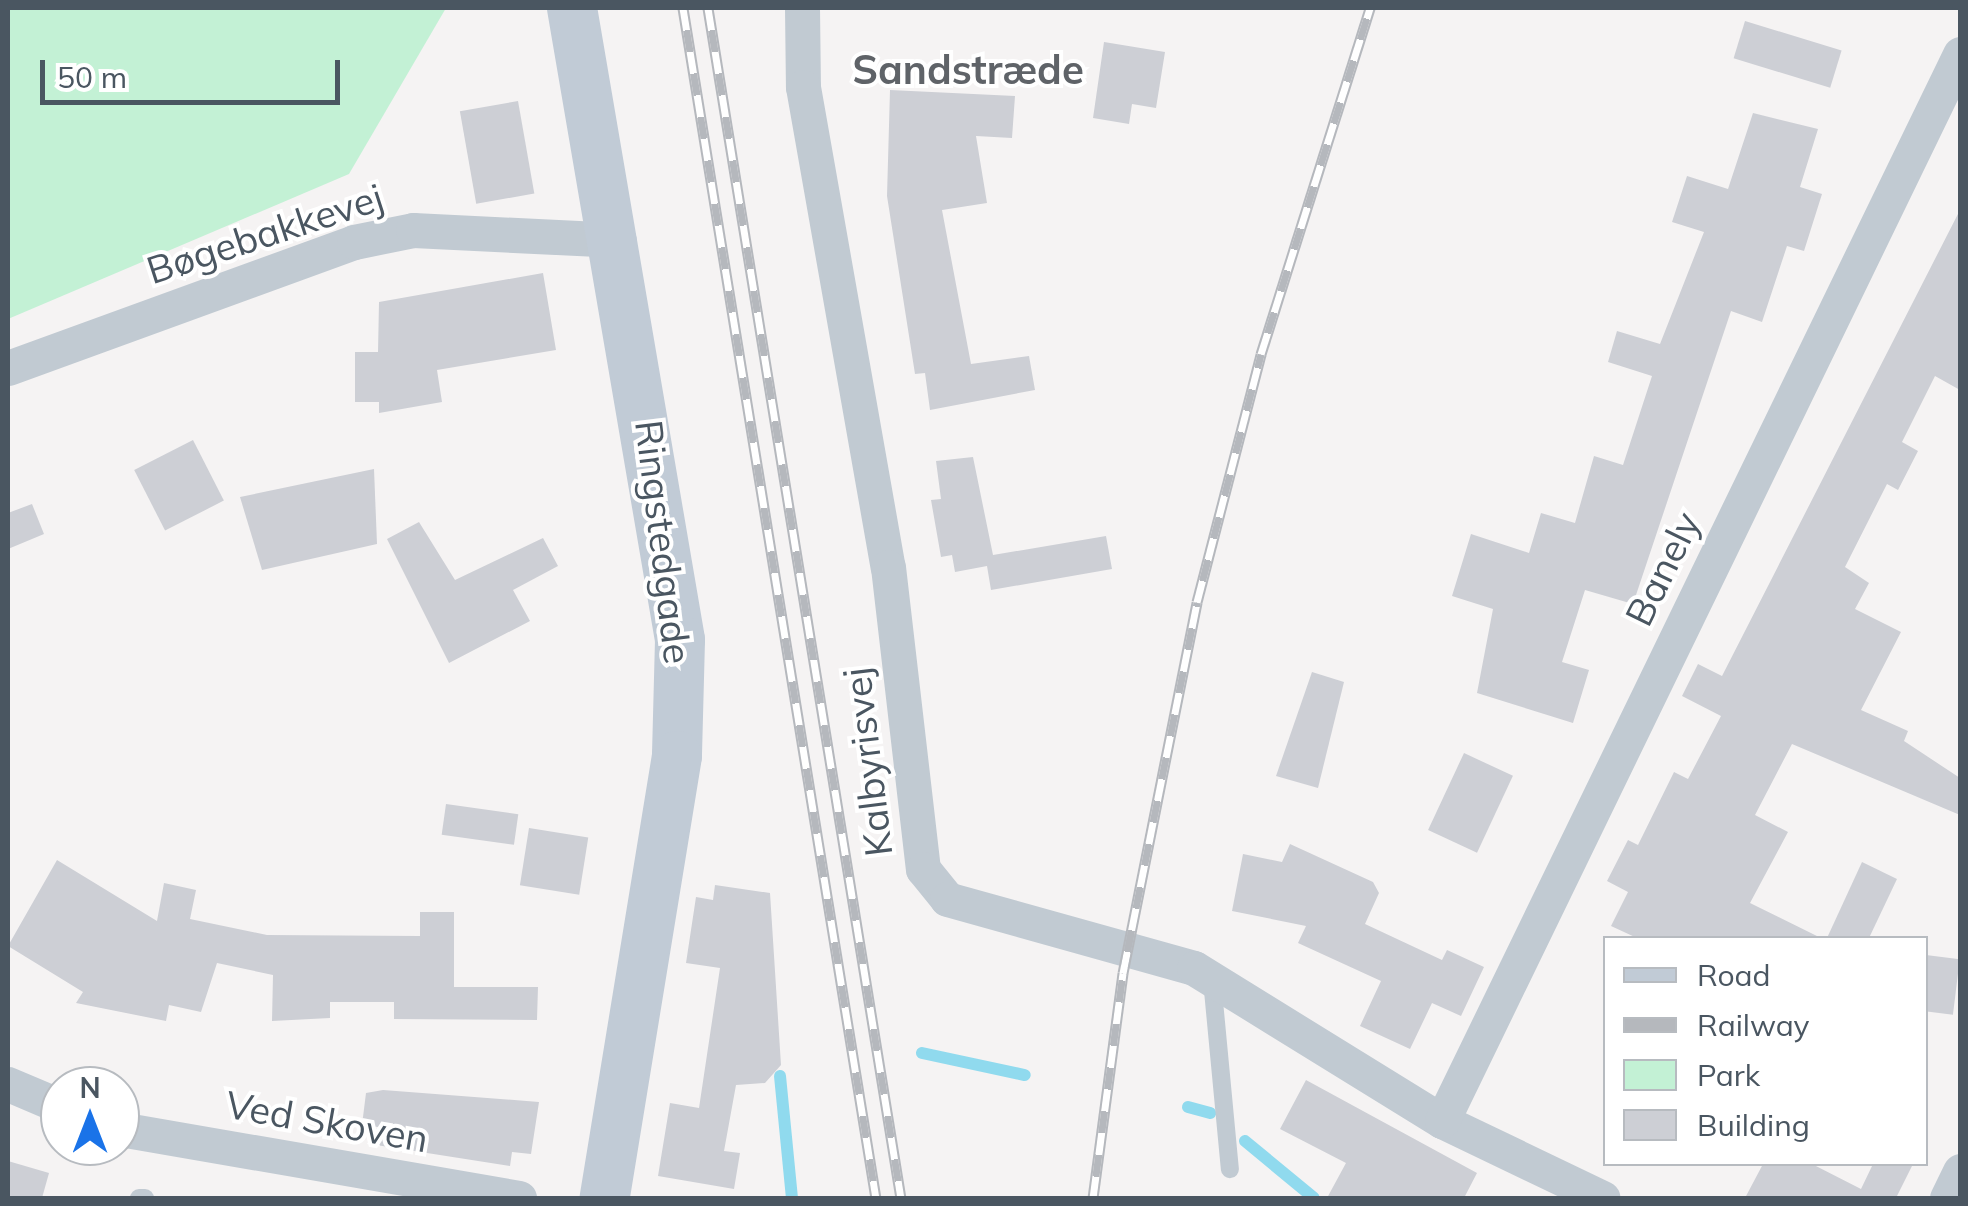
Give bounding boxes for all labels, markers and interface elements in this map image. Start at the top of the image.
scale bar [45,40,345,102]
district label: Sandstræde [852,45,1084,93]
text: 50 m [57,58,127,96]
street label: Bøgebakkevej [141,174,389,294]
street label: Ringstedgade [625,418,701,666]
street label: Banely [1616,505,1710,633]
street label: Kalbyrisvej [834,665,902,859]
legend [1603,936,1928,1166]
text: Road [1697,956,1771,994]
text: Railway [1697,1006,1810,1044]
text: Park [1697,1056,1760,1094]
north arrow [40,1066,140,1166]
text: N [79,1070,101,1105]
street label: Ved Skoven [222,1082,432,1162]
text: Building [1697,1106,1810,1144]

